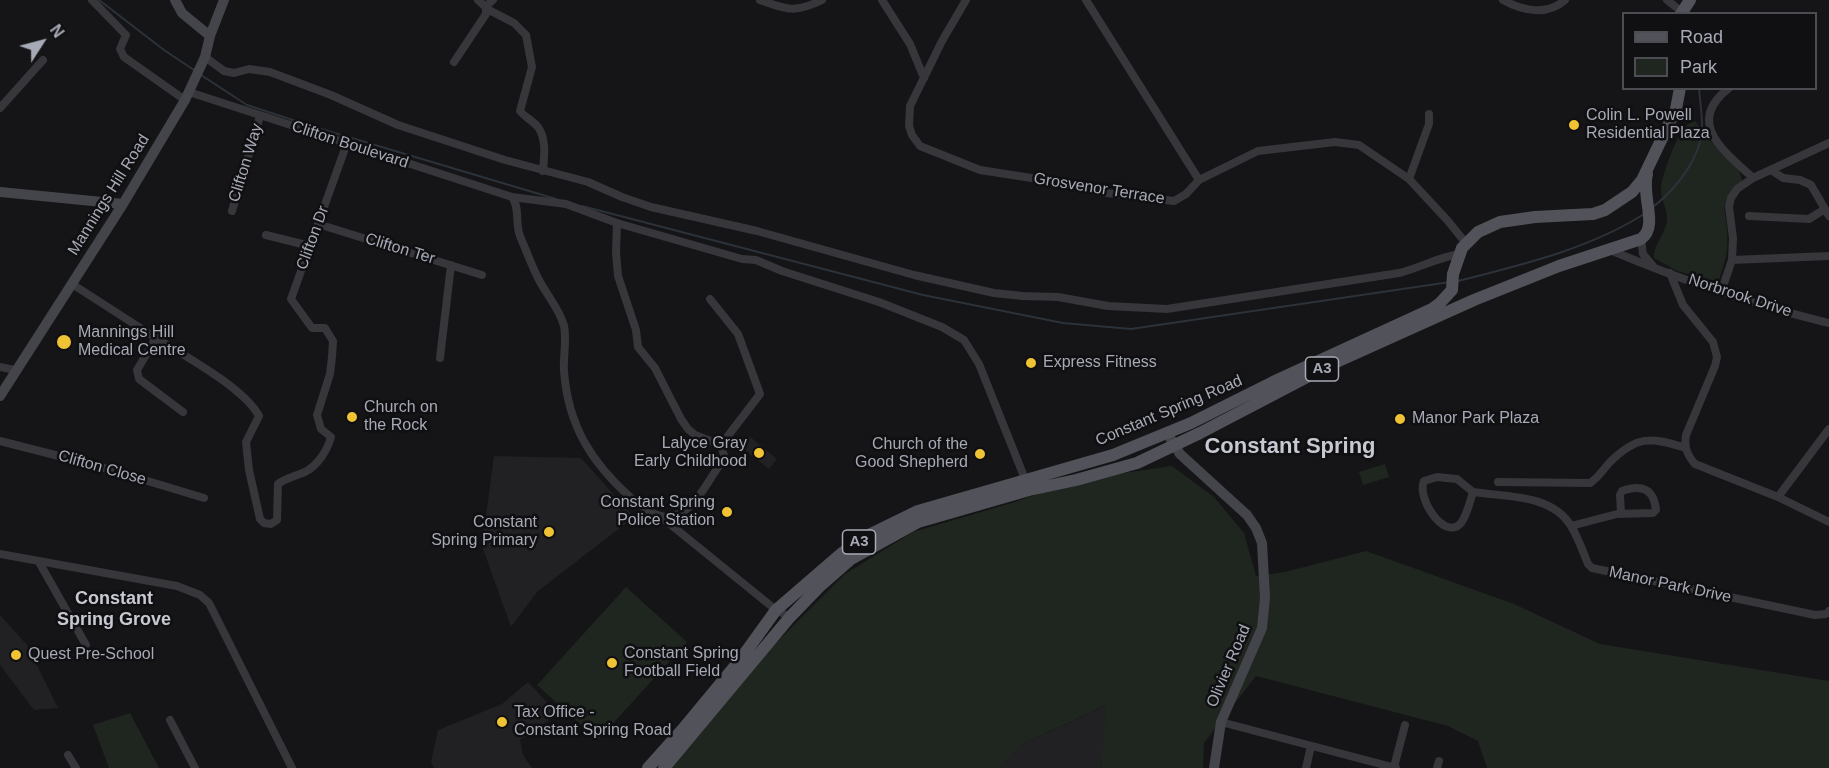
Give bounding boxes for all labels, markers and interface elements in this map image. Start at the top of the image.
north arrow [12,12,72,72]
legend [1622,12,1817,90]
text: N [47,21,67,41]
text: Road [1680,27,1723,47]
text: Park [1680,57,1717,77]
place label: Colin L. Powell Residential Plaza [1586,106,1710,144]
street label: Clifton Boulevard [289,117,411,173]
marker: Colin L. Powell Residential Plaza [1567,118,1581,132]
street label: Clifton Way [225,121,267,205]
street label: Mannings Hill Road [64,131,154,259]
street label: Grosvenor Terrace [1032,169,1166,209]
street label: Clifton Dr [293,203,333,273]
street label: Clifton Ter [363,229,437,269]
street label: Norbrook Drive [1686,270,1794,322]
place label: Mannings Hill Medical Centre [78,323,186,361]
marker: Mannings Hill Medical Centre [55,333,73,351]
place label: Express Fitness [1043,353,1157,373]
marker: Express Fitness [1024,356,1038,370]
road number: A3 [1306,357,1338,381]
street label: Constant Spring Road [1093,371,1245,451]
place label: Church on the Rock [364,398,438,436]
place label: Manor Park Plaza [1412,409,1539,429]
marker: Church on the Rock [345,410,359,424]
marker: Manor Park Plaza [1393,412,1407,426]
place label: Lalyce Gray Early Childhood [634,434,747,472]
district label: Constant Spring [1204,434,1376,460]
place label: Church of the Good Shepherd [855,435,968,473]
street label: Clifton Close [56,446,148,490]
marker: Lalyce Gray Early Childhood [752,446,766,460]
marker: Church of the Good Shepherd [973,447,987,461]
place label: Constant Spring Police Station [600,493,715,531]
marker: Constant Spring Police Station [720,505,734,519]
place label: Constant Spring Primary [431,513,537,551]
marker: Constant Spring Primary [542,525,556,539]
road number: A3 [842,530,876,554]
street label: Manor Park Drive [1607,563,1733,607]
district label: Constant Spring Grove [57,588,171,630]
street label: Olivier Road [1203,622,1255,710]
place label: Constant Spring Football Field [624,644,739,682]
place label: Quest Pre-School [28,645,154,665]
marker: Quest Pre-School [9,648,23,662]
marker: Constant Spring Football Field [605,656,619,670]
place label: Tax Office - Constant Spring Road [514,703,671,741]
marker: Tax Office - Constant Spring Road [495,715,509,729]

